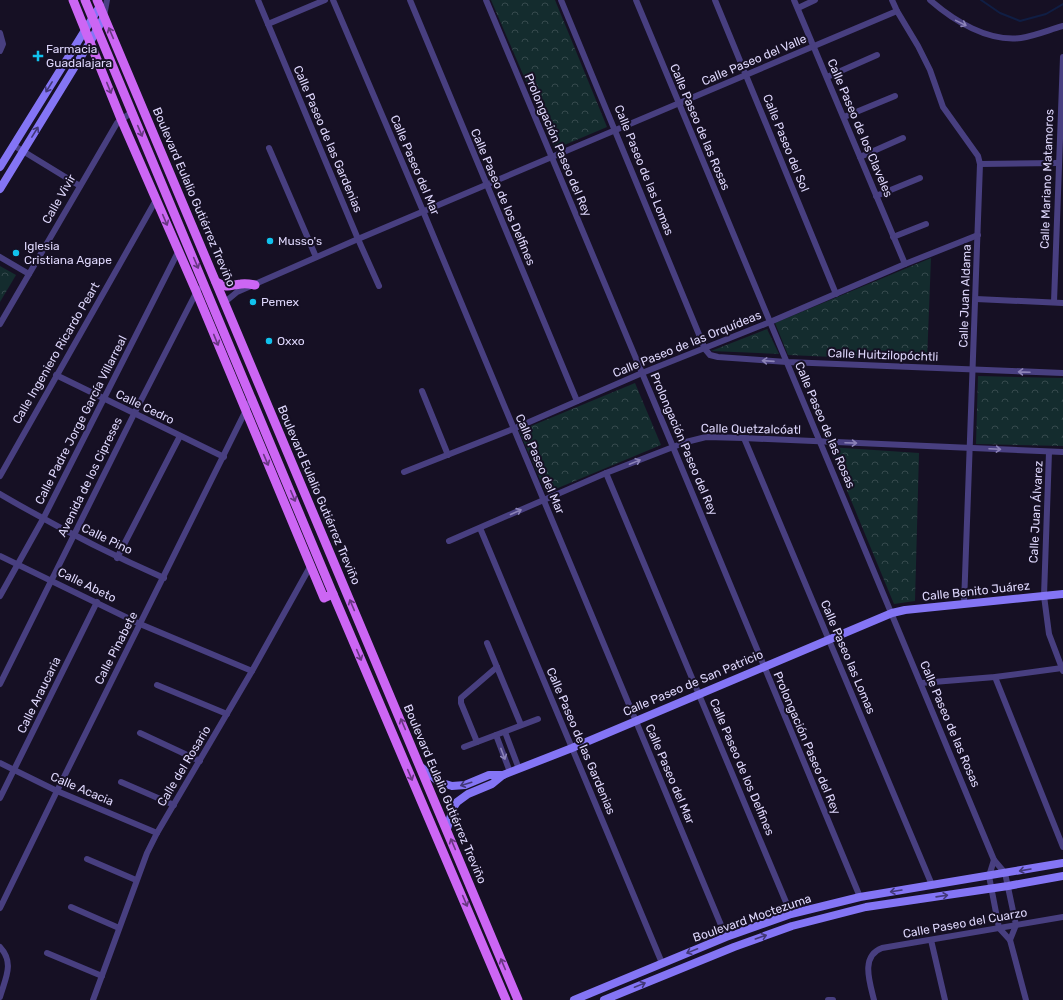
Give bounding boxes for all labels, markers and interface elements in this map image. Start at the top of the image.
one-way arrow [955,20,967,27]
one-way arrow [107,28,115,40]
street label: Calle Paseo del Valle [699,31,809,88]
place label: Farmacia Guadalajara [46,42,112,70]
marker: Farmacia Guadalajara [33,51,43,61]
street label: Calle Paseo de los Claveles [824,57,896,199]
street label: Calle Paseo de las Rosas [667,62,733,192]
street label: Calle Paseo de las Gardenias [291,63,365,215]
street label: Prolongación Paseo del Rey [521,71,595,219]
one-way arrow [45,81,53,93]
one-way arrow [105,81,113,93]
street label: Calle Paseo del Sol [760,92,812,194]
street label: Calle Paseo de las Lomas [611,103,677,237]
street label: Boulevard Eulalio Gutiérrez Treviño [150,105,238,289]
street label: Calle Mariano Matamoros [1038,109,1056,249]
street label: Calle Paseo del Mar [388,113,443,218]
one-way arrow [136,124,144,136]
street label: Calle Paseo de los Delfines [468,126,538,268]
one-way arrow [31,127,39,138]
street label: Calle Vivir [39,171,79,226]
one-way arrow [162,214,169,226]
place label: Musso's [278,234,322,248]
marker: Musso's [265,236,275,246]
place label: Iglesia Cristiana Agape [24,239,112,267]
street label: Calle Juan Aldama [956,244,974,348]
marker: Iglesia Cristiana Agape [11,248,21,258]
one-way arrow [192,257,200,269]
street label: Calle Ingeniero Ricardo Peart [10,279,103,426]
place label: Pemex [261,295,300,309]
marker: Pemex [248,297,258,307]
street label: Calle Paseo de las Orquídeas [611,308,763,380]
street label: Calle Padre Jorge García Villarreal [32,333,130,507]
one-way arrow [213,333,221,345]
place label: Oxxo [277,334,305,348]
marker: Oxxo [264,336,274,346]
street label: Calle Huitzilopóchtli [827,346,939,364]
one-way arrow [762,357,775,364]
street label: Calle Paseo de las Rosas [792,360,858,490]
one-way arrow [1018,368,1031,375]
street label: Prolongación Paseo del Rey [647,370,721,518]
street label: Calle Cedro [113,387,177,427]
street label: Boulevard Eulalio Gutiérrez Treviño [275,403,363,587]
street label: Calle Paseo del Mar [513,412,568,517]
street label: Avenida de los Cipreses [55,415,125,539]
street label: Calle Quetzalcóatl [701,421,801,437]
one-way arrow [844,440,857,447]
one-way arrow [988,446,1001,453]
one-way arrow [263,454,270,466]
one-way arrow [629,457,641,465]
street label: Calle Juan Álvarez [1026,460,1046,564]
one-way arrow [290,490,298,502]
one-way arrow [509,508,521,516]
street label: Calle Pino [79,521,135,557]
street label: Calle Abeto [56,565,119,605]
street label: Calle Benito Juárez [921,578,1031,604]
street label: Calle Paseo las Lomas [818,598,878,716]
one-way arrow [347,599,355,611]
street label: Calle Pinabete [92,609,140,687]
street label: Calle Paseo de San Patricio [621,647,765,719]
one-way arrow [356,649,364,661]
street label: Calle Araucaria [14,654,64,736]
street label: Calle Paseo de las Rosas [917,659,983,789]
street label: Calle Paseo de las Gardenias [544,665,618,817]
street label: Prolongación Paseo del Rey [770,669,844,817]
street label: Calle Paseo de los Delfines [707,696,777,838]
street label: Boulevard Eulalio Gutiérrez Treviño [401,702,489,886]
one-way arrow [398,719,406,731]
street label: Calle Paseo del Mar [643,722,698,827]
street label: Calle del Rosario [154,723,214,809]
one-way arrow [500,747,508,759]
one-way arrow [407,768,414,780]
street label: Calle Acacia [48,769,116,809]
one-way arrow [459,781,472,788]
one-way arrow [449,838,457,850]
one-way arrow [1018,866,1031,874]
one-way arrow [890,887,903,895]
street label: Boulevard Moctezuma [691,891,813,945]
one-way arrow [935,892,948,900]
one-way arrow [461,895,469,907]
street label: Calle Paseo del Cuarzo [902,905,1028,941]
one-way arrow [754,933,767,940]
one-way arrow [686,948,698,956]
one-way arrow [499,958,507,970]
one-way arrow [634,981,646,989]

